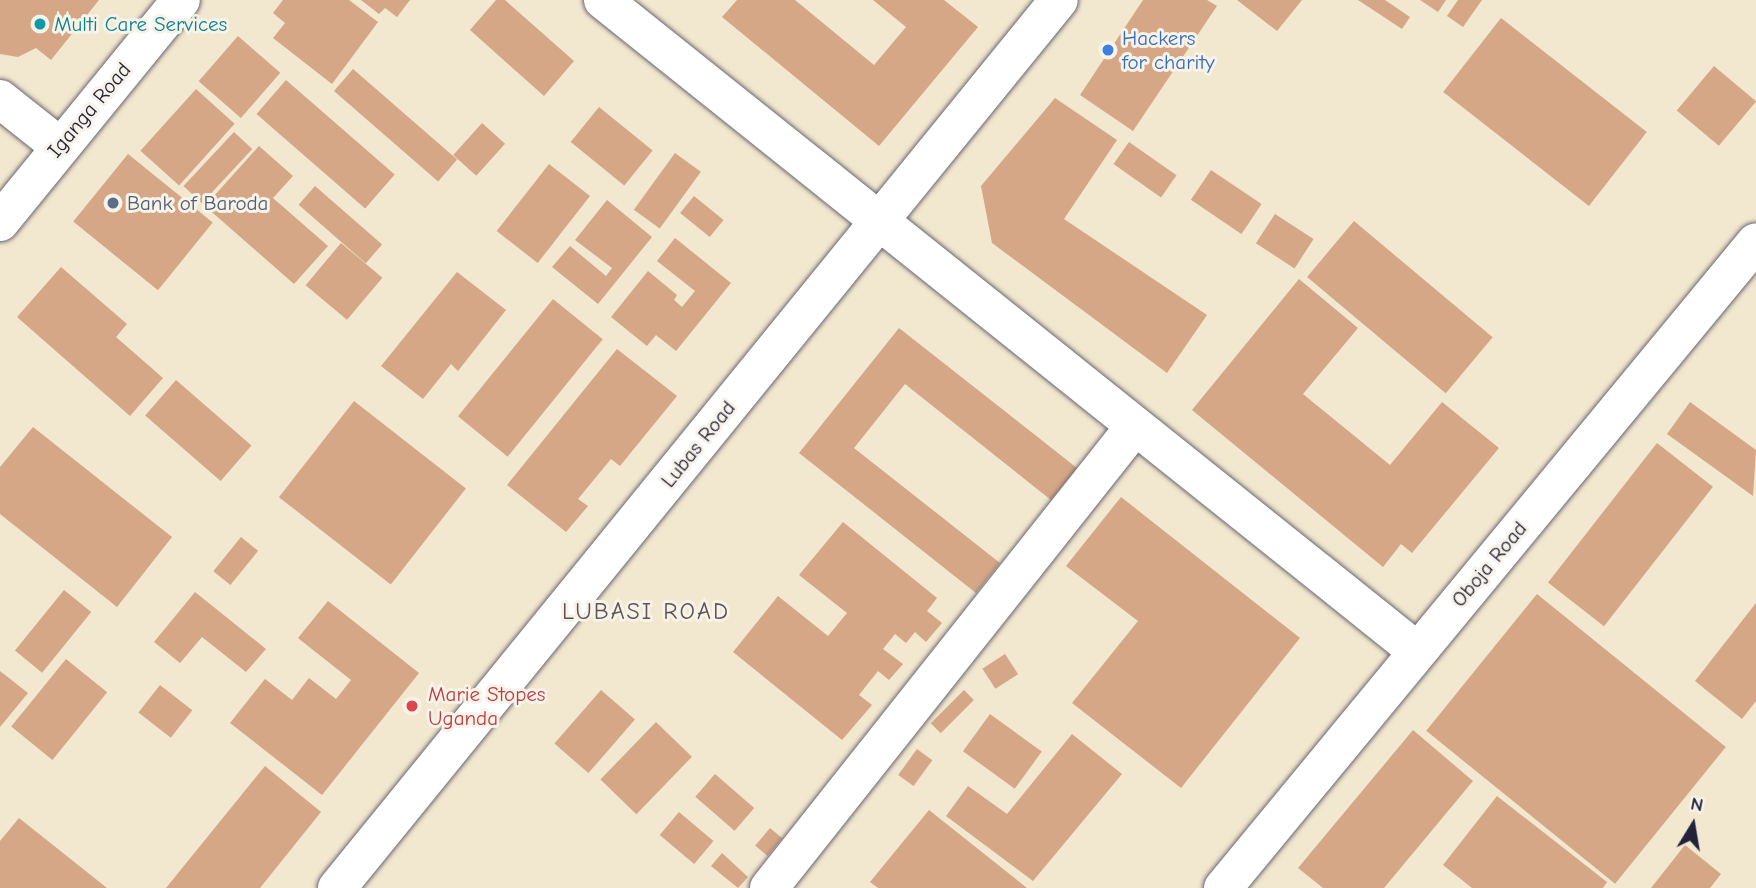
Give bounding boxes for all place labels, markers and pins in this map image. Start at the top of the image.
place label: Multi Care Services [54,11,227,37]
marker: Multi Care Services [32,16,48,32]
place label: Hackers for charity [1122,25,1215,75]
marker: Hackers for charity [1100,42,1116,58]
place label: Bank of Baroda [127,190,268,216]
marker: Bank of Baroda [105,195,121,211]
place label: Marie Stopes Uganda [428,681,546,731]
marker: Marie Stopes Uganda [402,696,422,716]

